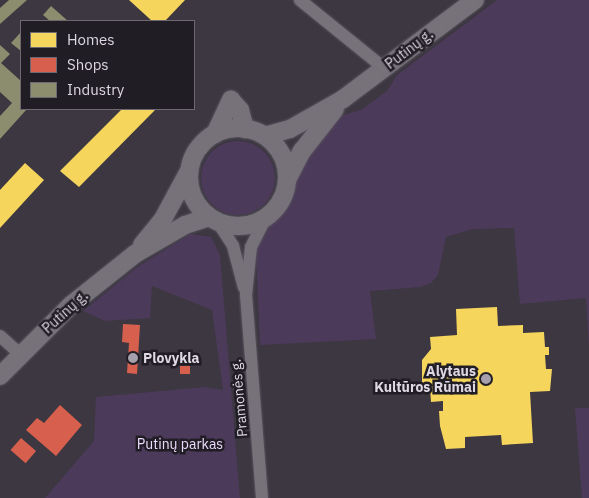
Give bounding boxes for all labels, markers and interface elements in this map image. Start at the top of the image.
legend [20,20,195,110]
street label: Putinų g. [382,26,436,72]
text: Homes [67,30,115,49]
text: Shops [67,55,109,74]
text: Industry [67,80,124,99]
street label: Putinų g. [39,287,91,337]
place label: Plovykla [143,350,200,366]
marker: Plovykla [127,352,139,364]
street label: Pramonės g. [227,358,251,438]
place label: Alytaus Kultūros Rūmai [374,363,476,396]
marker: Alytaus Kultūros Rūmai [480,373,492,385]
park label: Putinų parkas [137,436,223,452]

